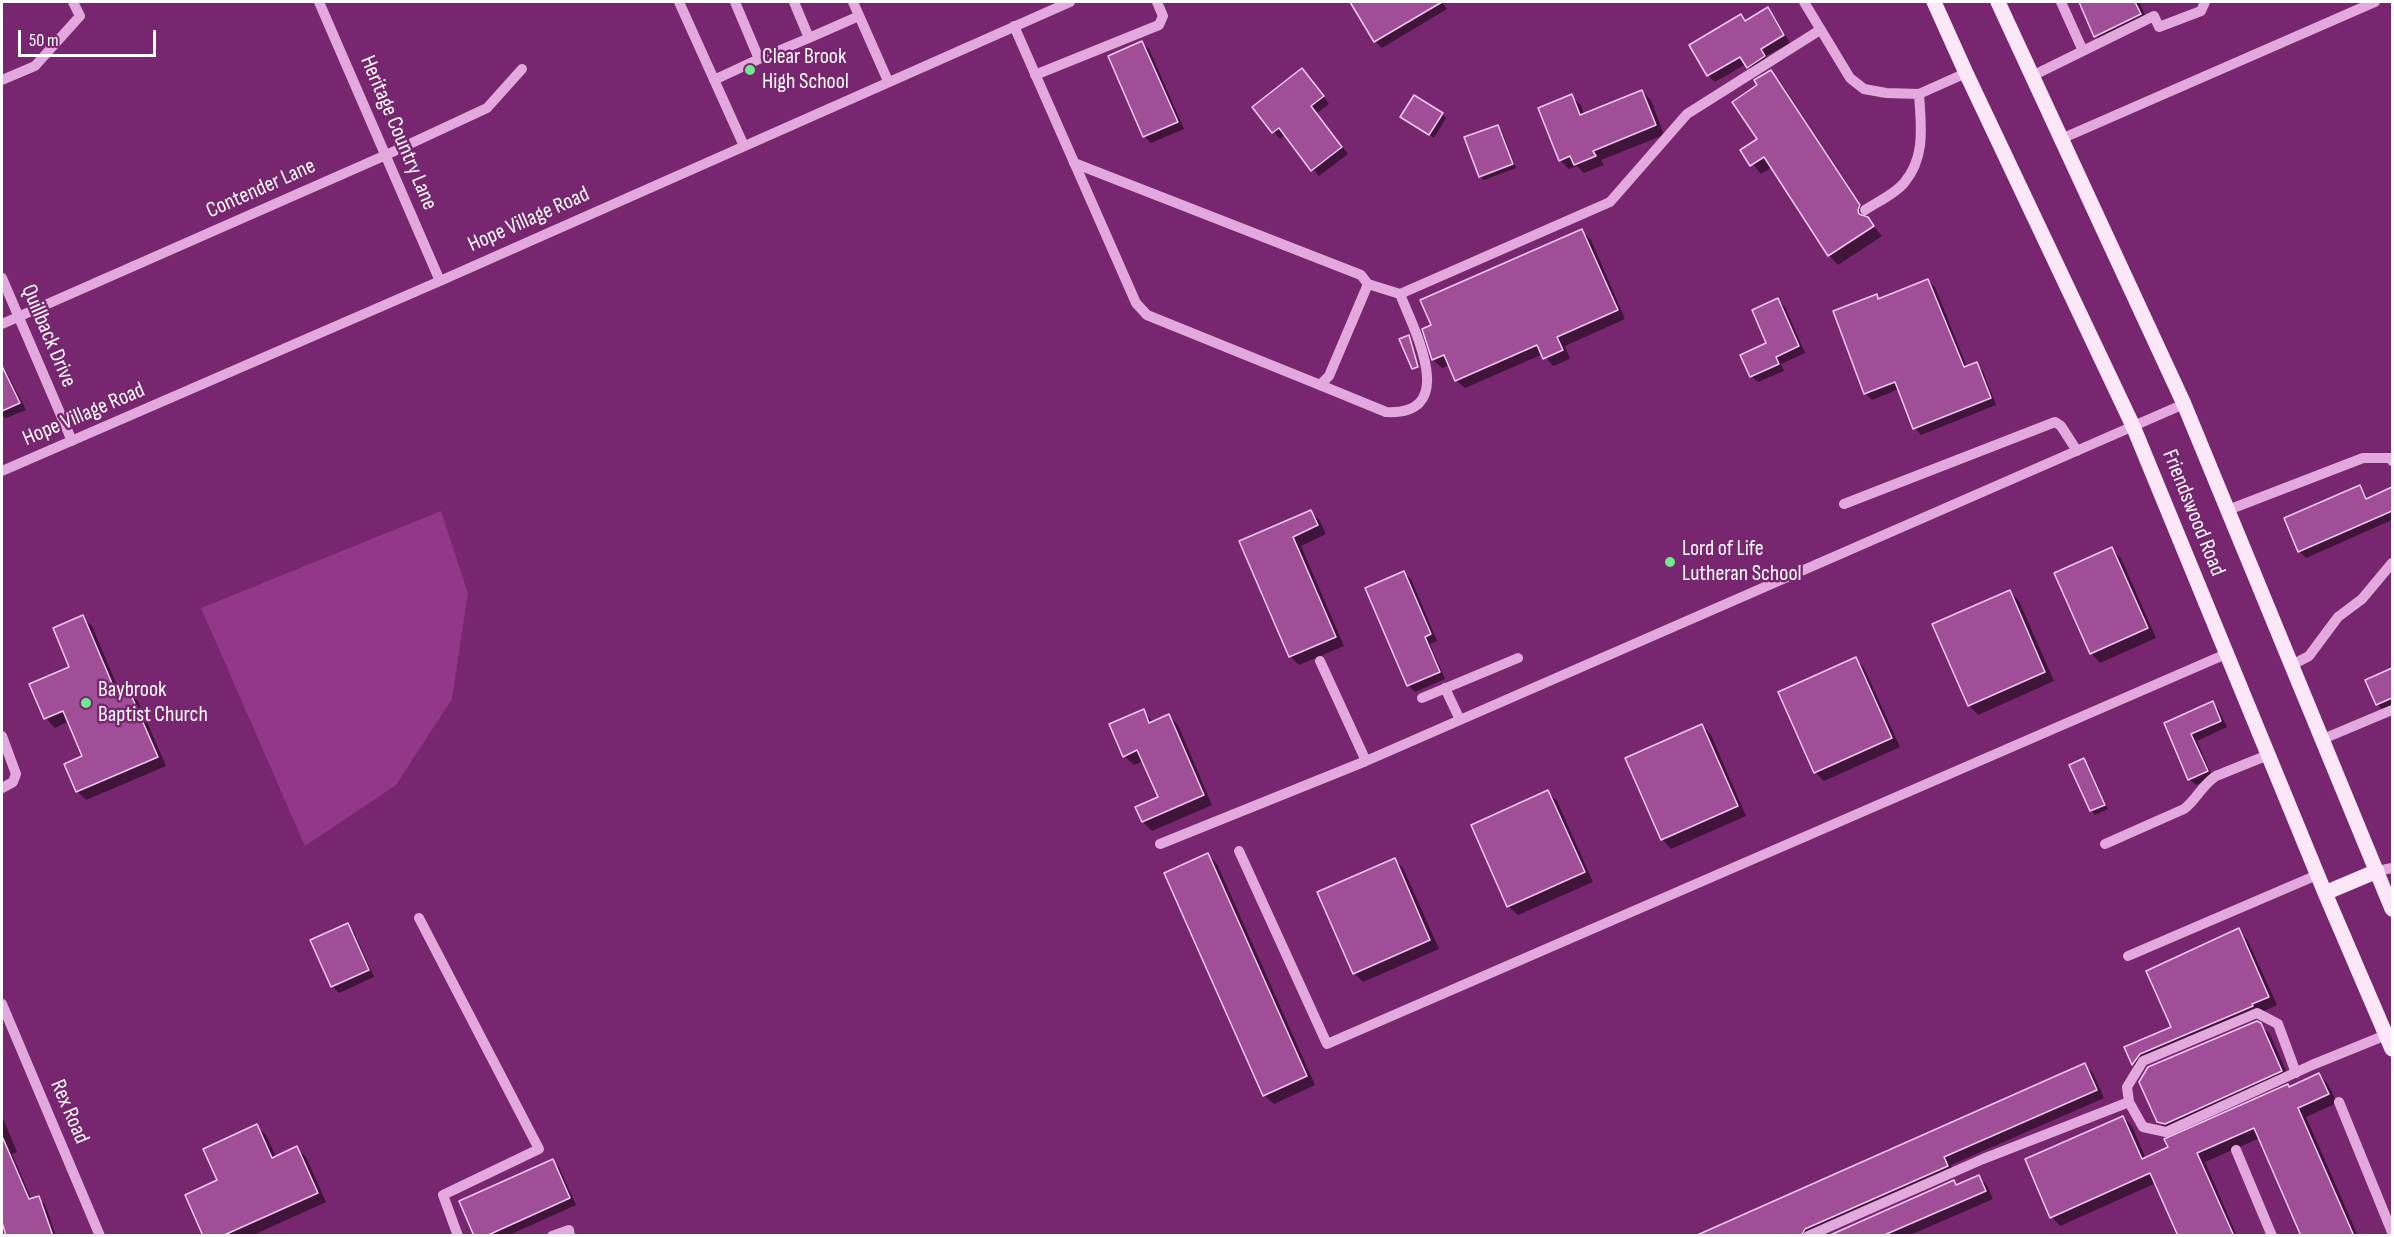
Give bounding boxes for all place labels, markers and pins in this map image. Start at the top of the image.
place label: Clear Brook High School [762,44,849,96]
marker: Clear Brook High School [743,63,757,77]
place label: Lord of Life Lutheran School [1682,536,1802,588]
marker: Lord of Life Lutheran School [1663,555,1677,569]
place label: Baybrook Baptist Church [98,677,208,728]
marker: Baybrook Baptist Church [79,696,93,710]

